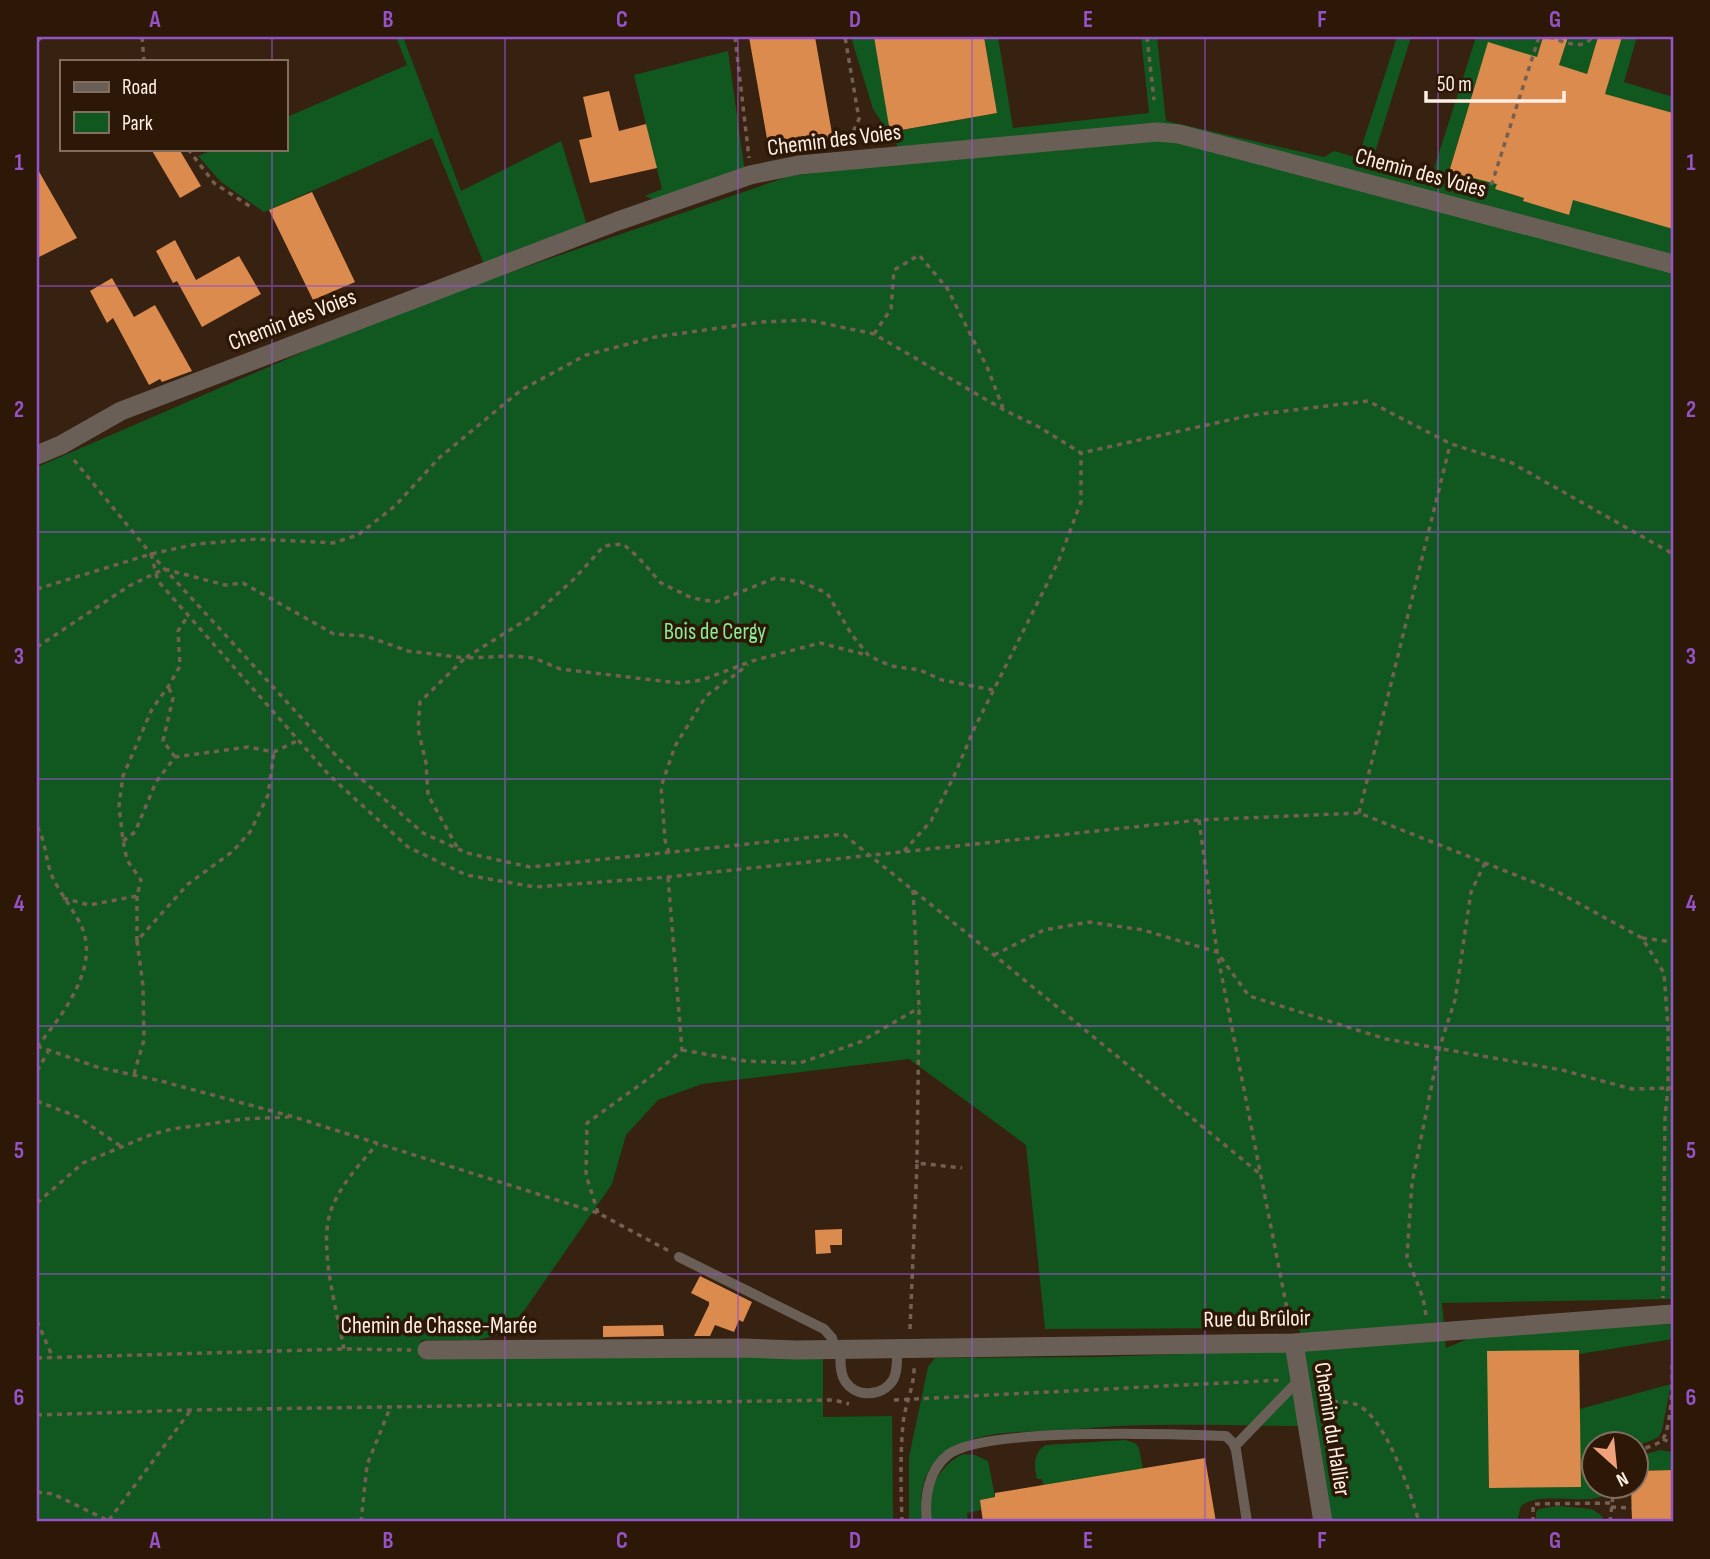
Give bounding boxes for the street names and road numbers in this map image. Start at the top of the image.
street label: Chemin des Voies [766,118,903,162]
street label: Chemin des Voies [1352,142,1489,204]
street label: Chemin des Voies [225,283,360,357]
street label: Rue du Brûloir [1203,1304,1311,1334]
street label: Chemin de Chasse-Marée [341,1312,537,1340]
street label: Chemin du Hallier [1308,1360,1356,1499]

